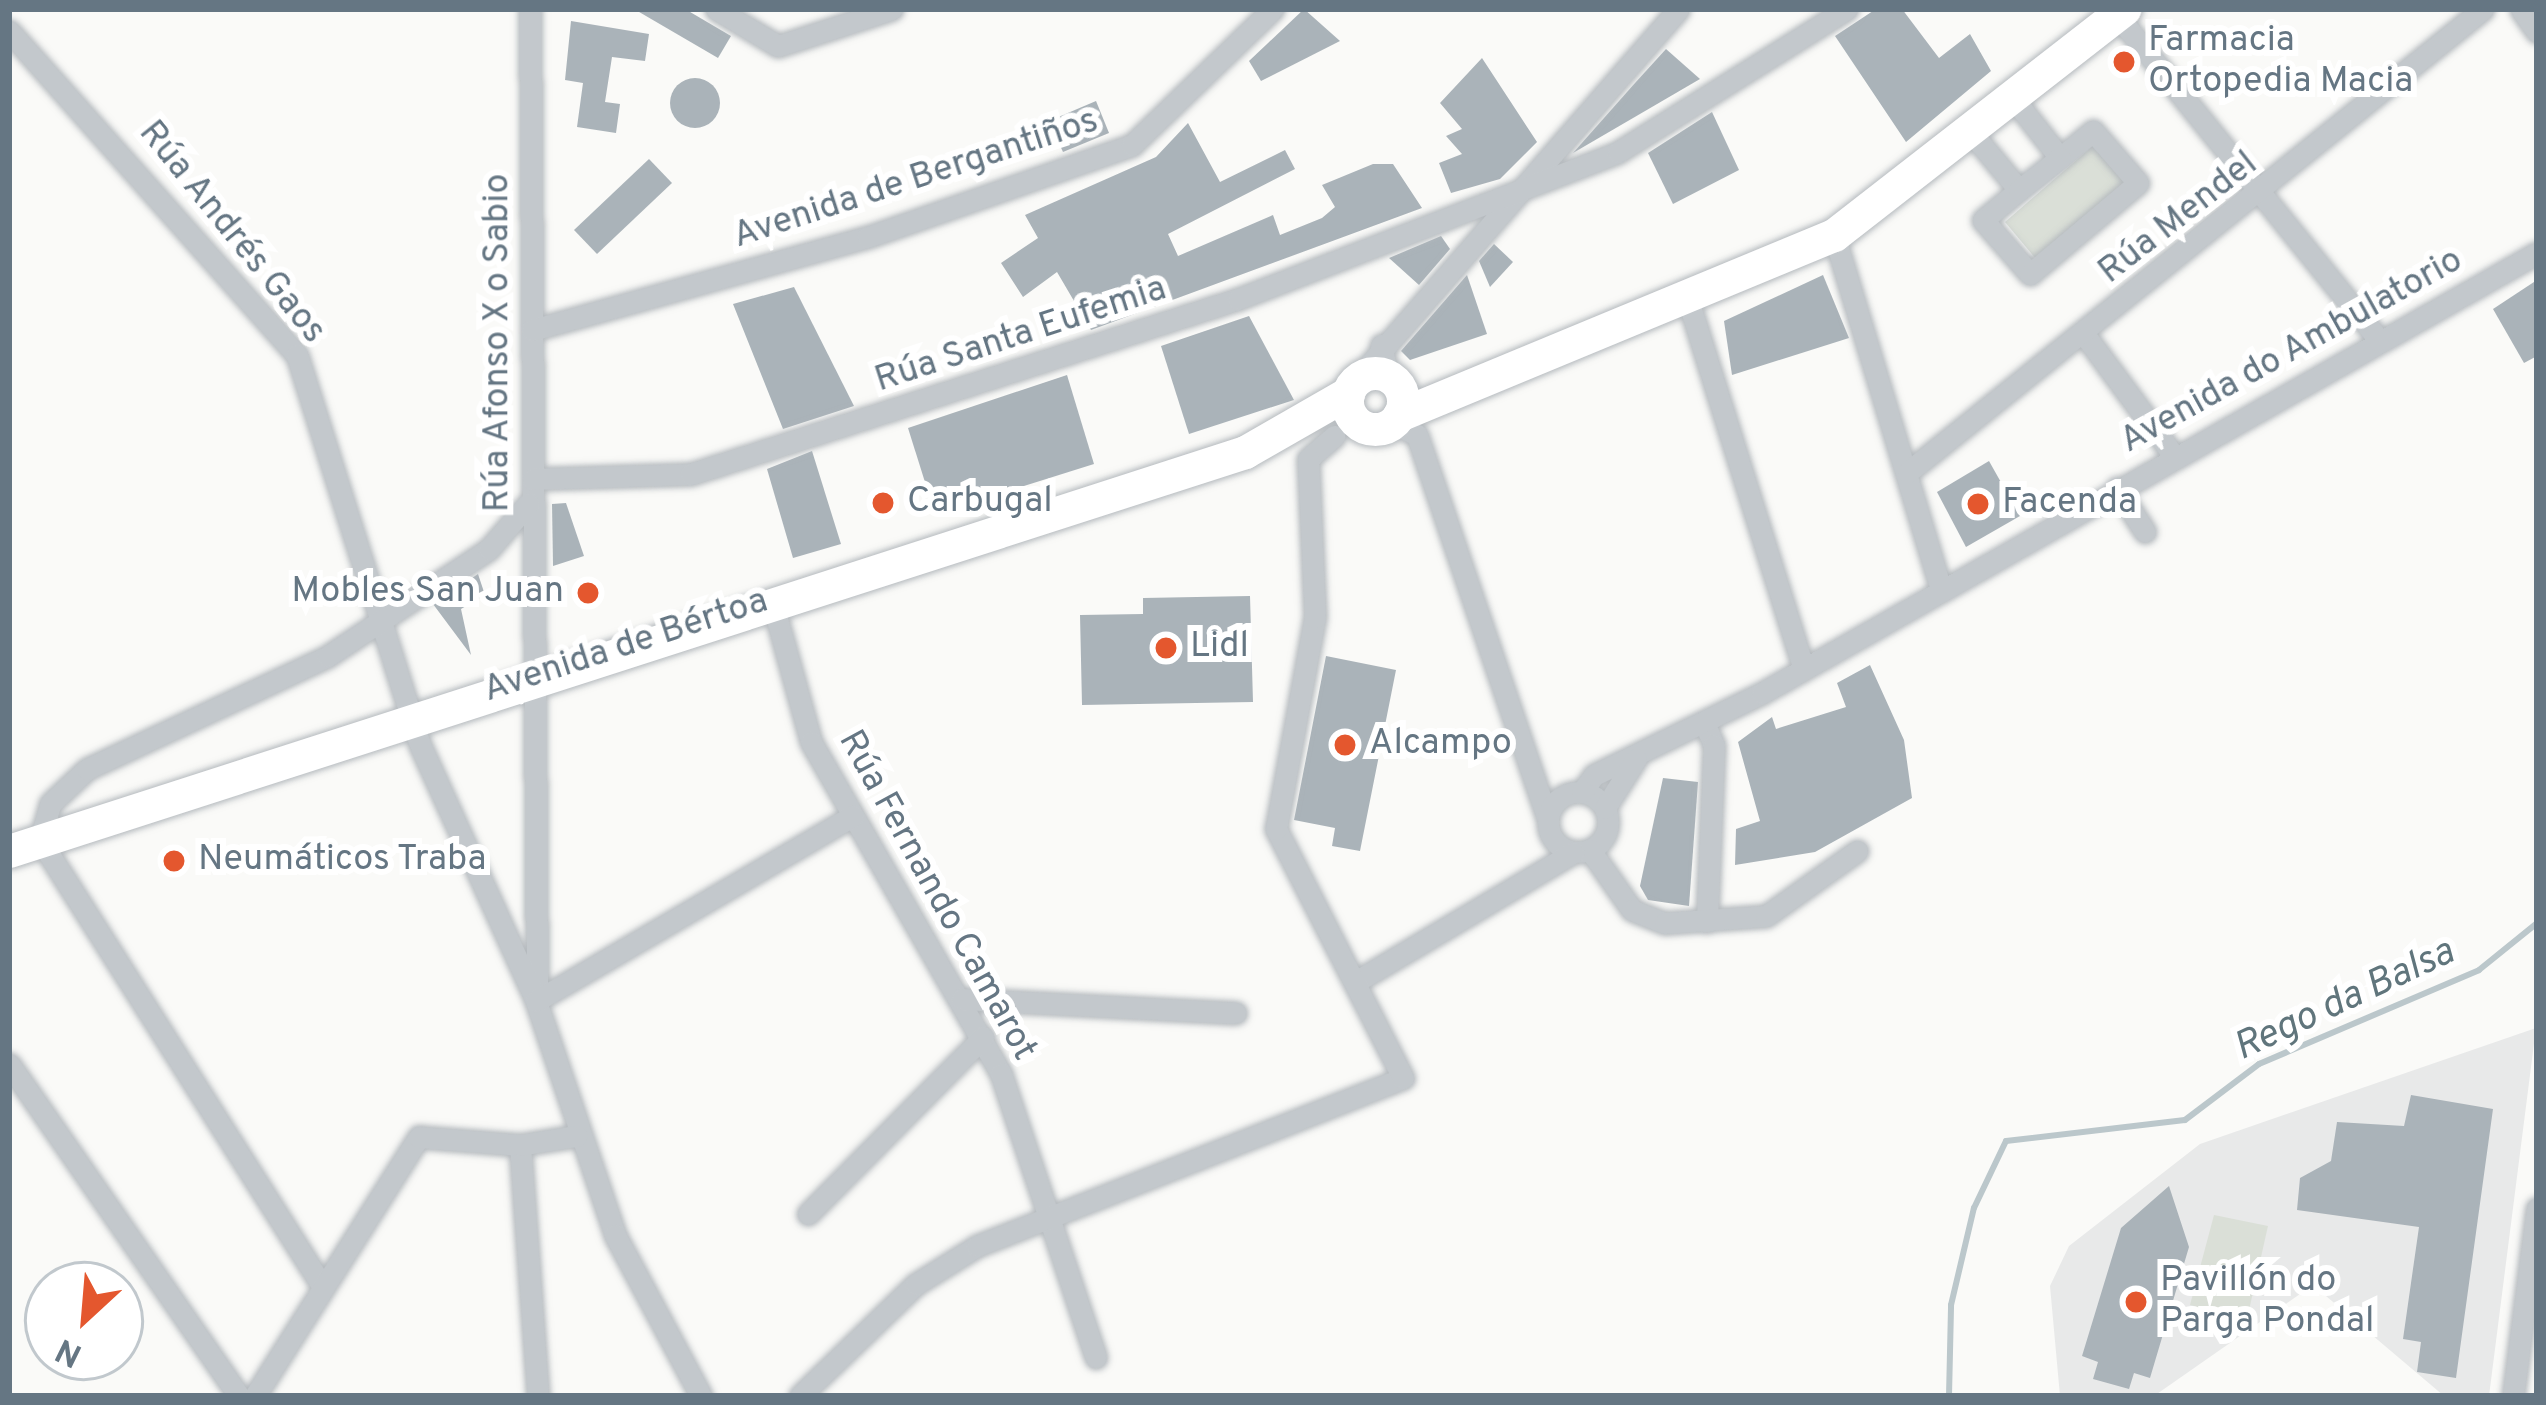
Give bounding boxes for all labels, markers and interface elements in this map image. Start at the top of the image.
place label: Farmacia Ortopedia Macia [2148,19,2413,104]
marker: Farmacia Ortopedia Macia [2111,49,2137,75]
street label: Avenida de Bergantiños [728,101,1104,259]
street label: Rúa Andrés Gaos [128,112,334,354]
street label: Rúa Mendel [2091,144,2267,294]
street label: Rúa Afonso X o Sabio [477,173,521,513]
street label: Avenida do Ambulatorio [2113,240,2471,464]
street label: Rúa Santa Eufemia [870,269,1172,403]
place label: Carbugal [907,481,1053,525]
place label: Facenda [2002,482,2137,526]
marker: Carbugal [870,490,896,516]
marker: Facenda [1965,491,1991,517]
place label: Mobles San Juan [291,571,564,615]
marker: Mobles San Juan [575,580,601,606]
street label: Avenida de Bértoa [478,581,774,713]
place label: Lidl [1190,626,1249,670]
marker: Lidl [1153,635,1179,661]
street label: Rúa Fernando Camarot [827,723,1045,1069]
place label: Alcampo [1369,723,1512,767]
marker: Alcampo [1332,732,1358,758]
place label: Neumáticos Traba [198,839,488,883]
marker: Neumáticos Traba [161,848,187,874]
water label: Rego da Balsa [2227,931,2463,1073]
place label: Pavillón do Parga Pondal [2160,1259,2374,1344]
north arrow [24,1261,144,1381]
marker: Pavillón do Parga Pondal [2123,1289,2149,1315]
text: N [50,1327,89,1375]

